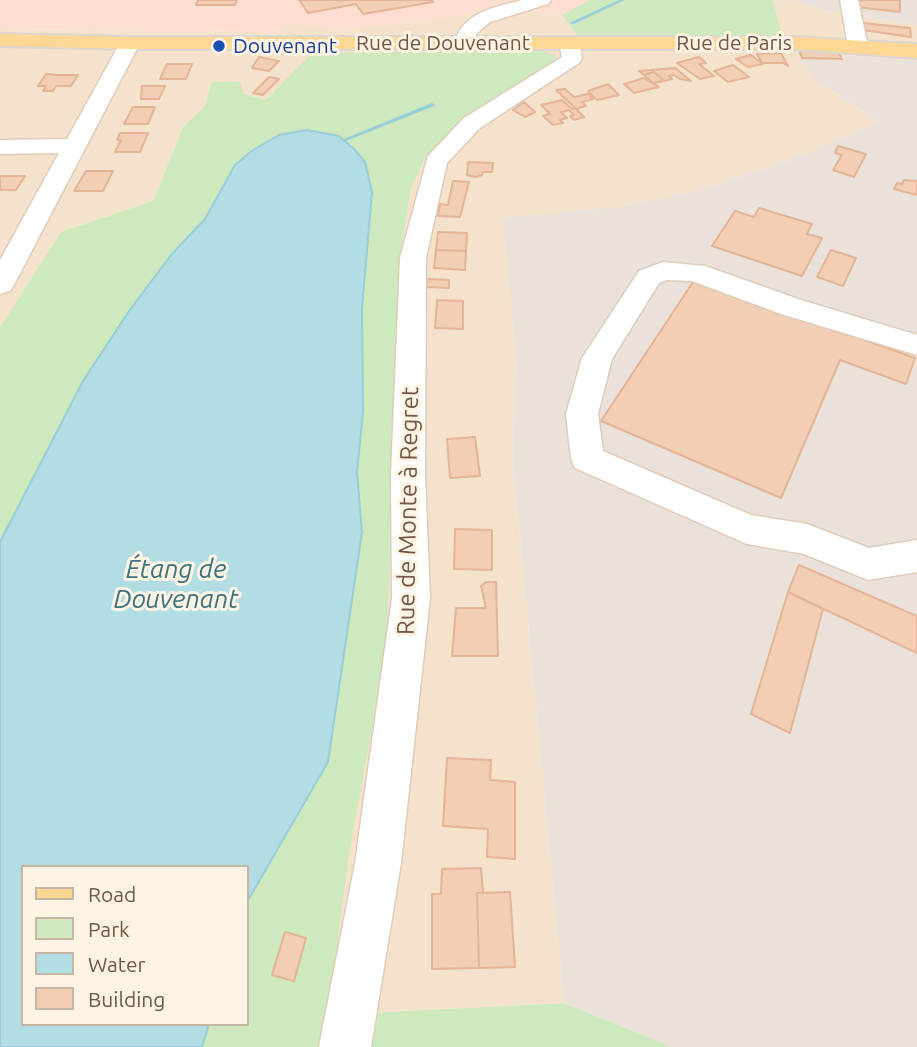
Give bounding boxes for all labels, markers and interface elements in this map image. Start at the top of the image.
street label: Rue de Douvenant [356,30,530,56]
street label: Rue de Paris [676,30,792,56]
place label: Douvenant [233,33,337,59]
marker: Douvenant [211,38,227,54]
street label: Rue de Monte à Regret [391,387,425,635]
water label: Étang de Douvenant [113,553,239,614]
legend [21,865,248,1026]
text: Road [88,882,136,906]
text: Park [88,917,130,941]
text: Water [88,952,146,976]
text: Building [88,987,165,1011]

